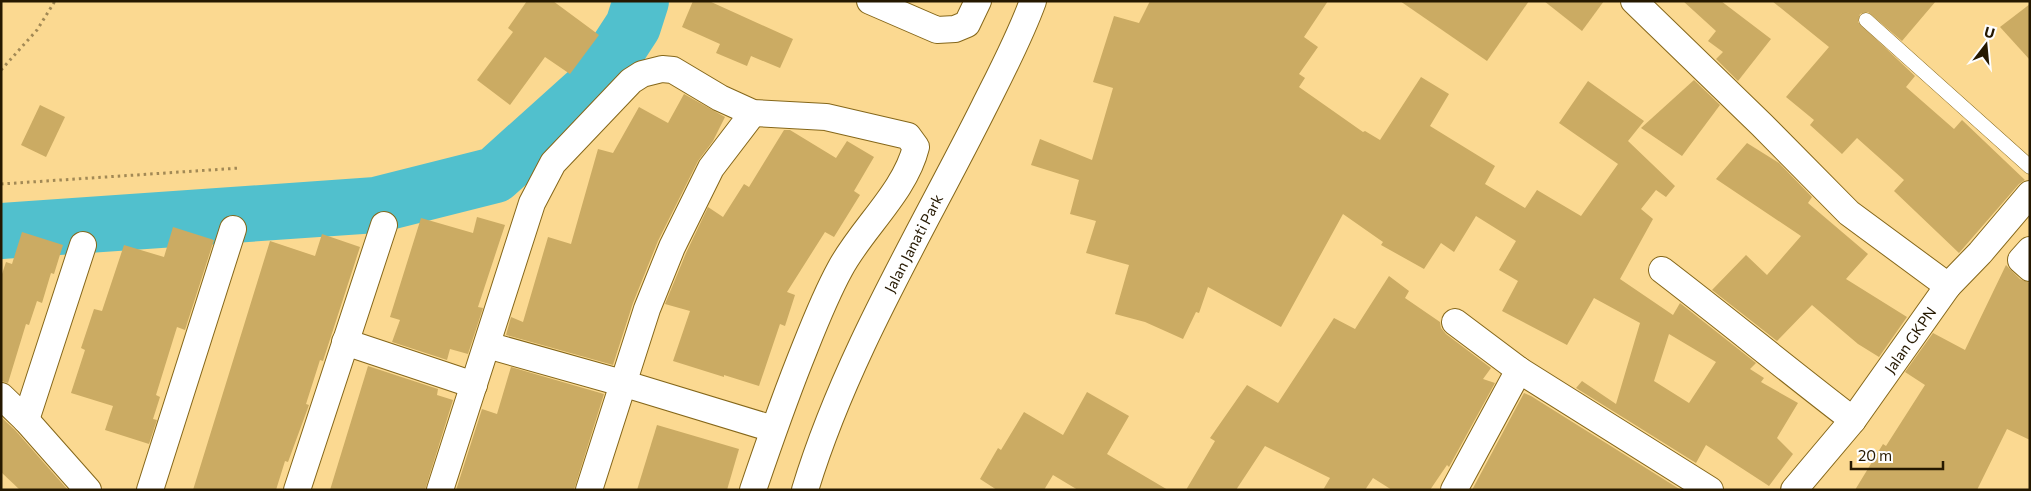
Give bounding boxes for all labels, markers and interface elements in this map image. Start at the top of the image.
north arrow [1961,20,2011,70]
text: U [1982,22,1997,42]
street label: Jalan Janati Park [880,191,946,295]
street label: Jalan GKPN [1880,303,1940,376]
scale bar [1851,438,1944,470]
text: 20 m [1858,446,1892,464]

